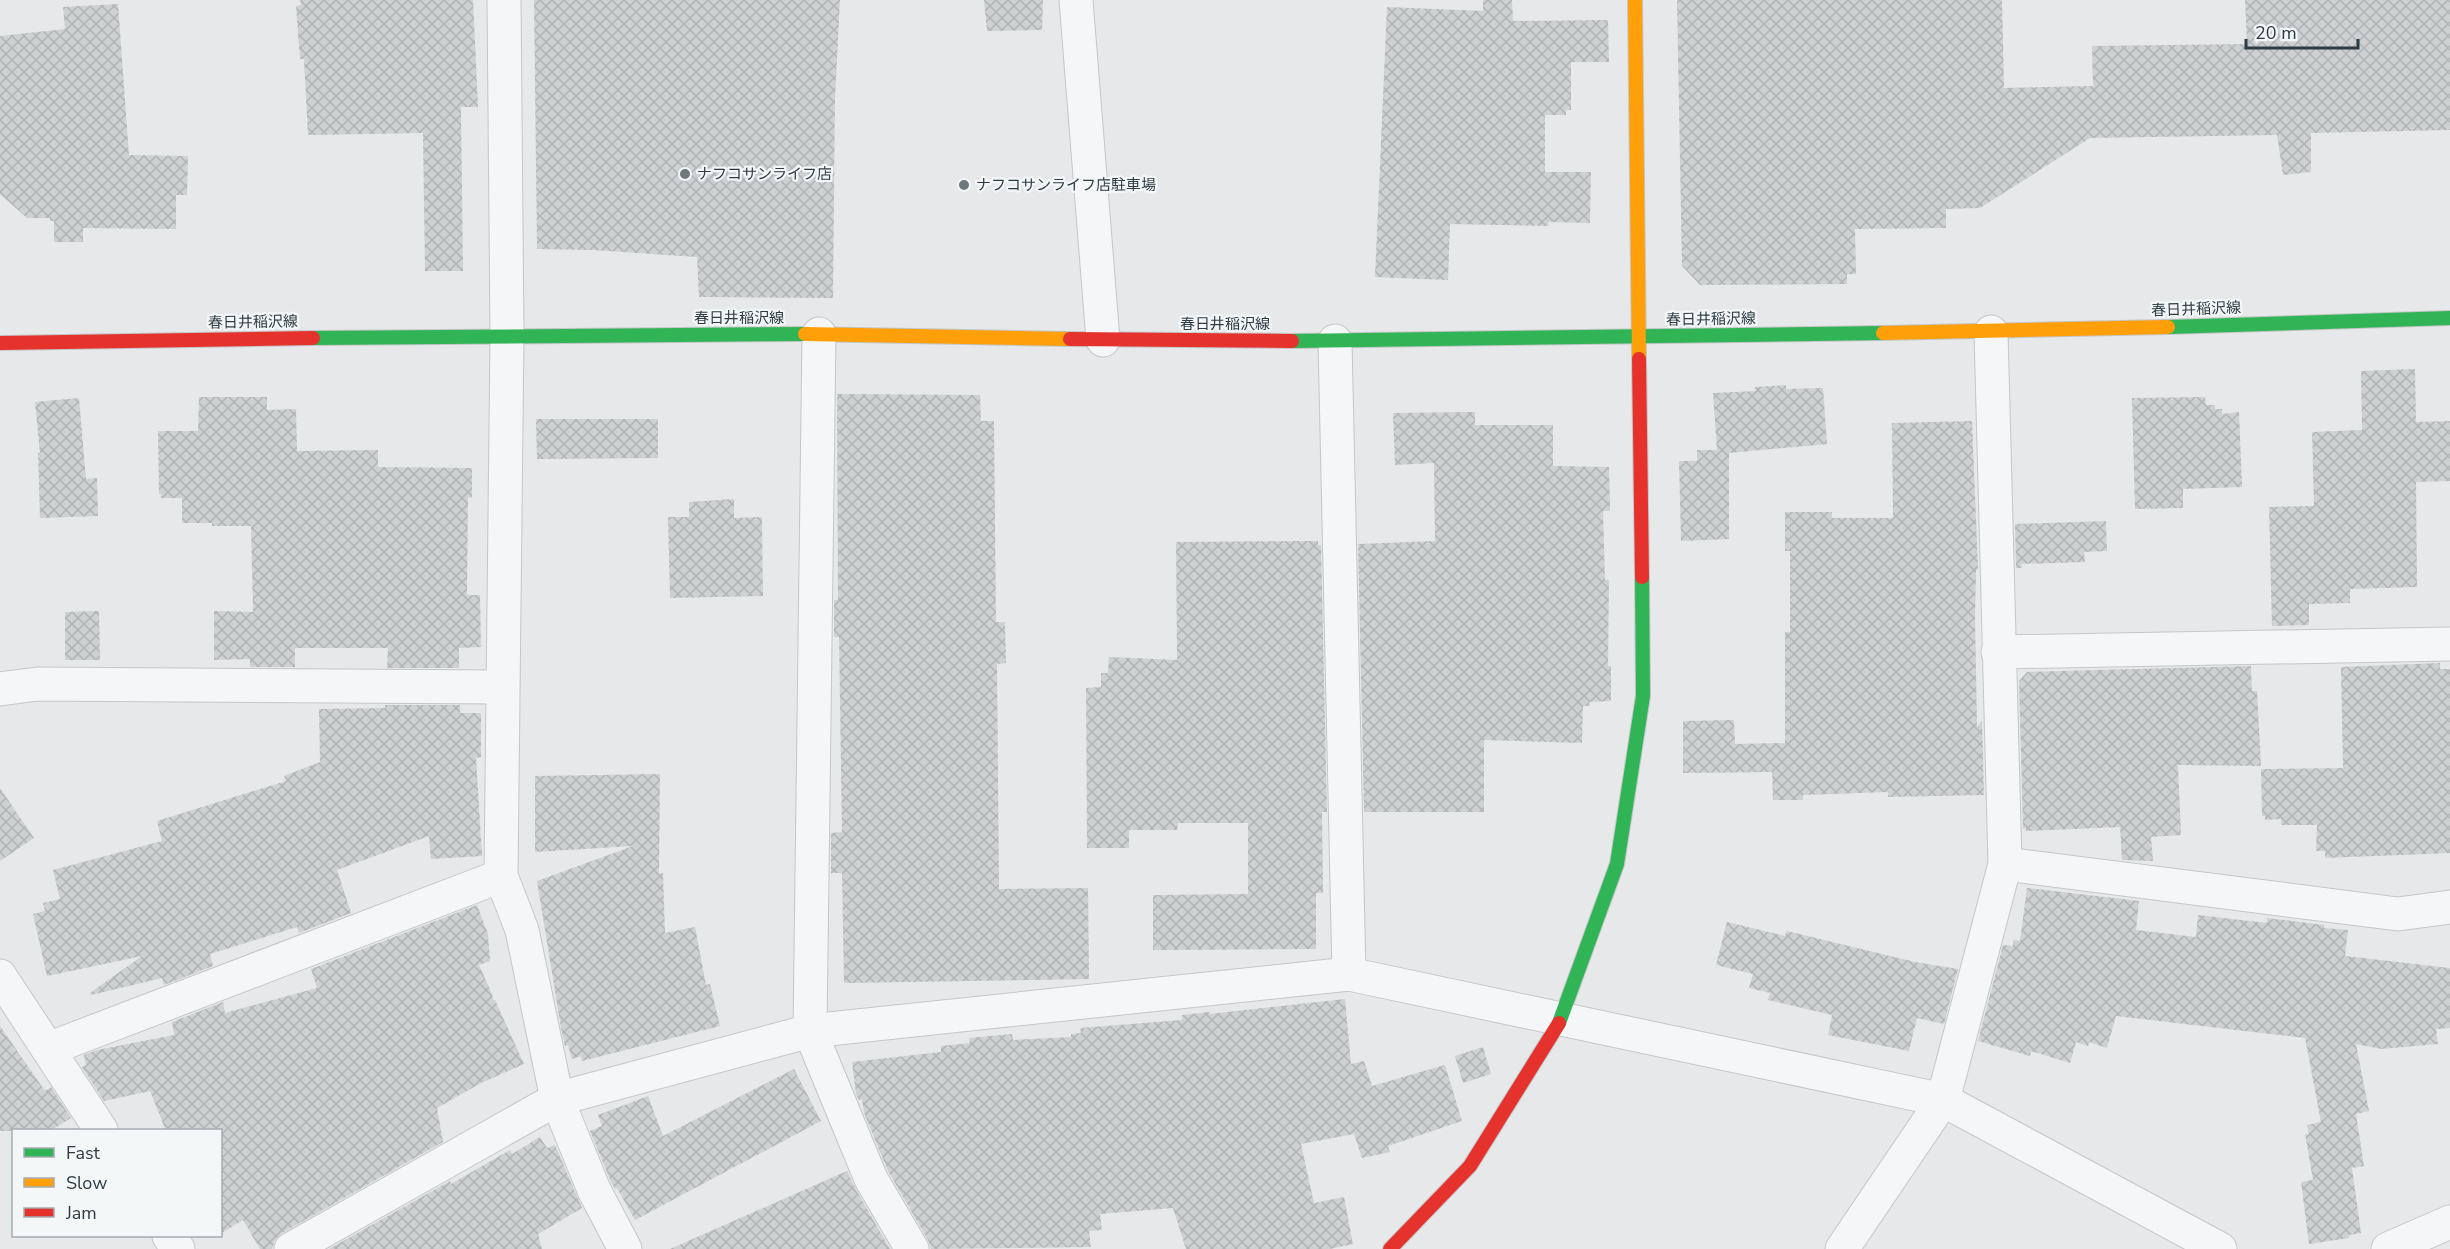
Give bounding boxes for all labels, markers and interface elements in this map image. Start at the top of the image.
scale bar [2246,12,2358,50]
text: 20 m [2255,21,2297,45]
place label: ナフコサンライフ店 [697,164,832,184]
marker: ナフコサンライフ店 [678,167,692,181]
place label: ナフコサンライフ店駐車場 [976,175,1156,195]
marker: ナフコサンライフ店駐車場 [957,178,971,192]
street label: 春日井稲沢線 [2151,297,2241,321]
street label: 春日井稲沢線 [694,308,784,328]
street label: 春日井稲沢線 [1666,308,1756,330]
street label: 春日井稲沢線 [208,311,298,333]
street label: 春日井稲沢線 [1180,314,1270,334]
legend [12,1129,222,1237]
text: Fast [66,1141,101,1165]
text: Slow [66,1171,107,1195]
text: Jam [65,1201,97,1225]

